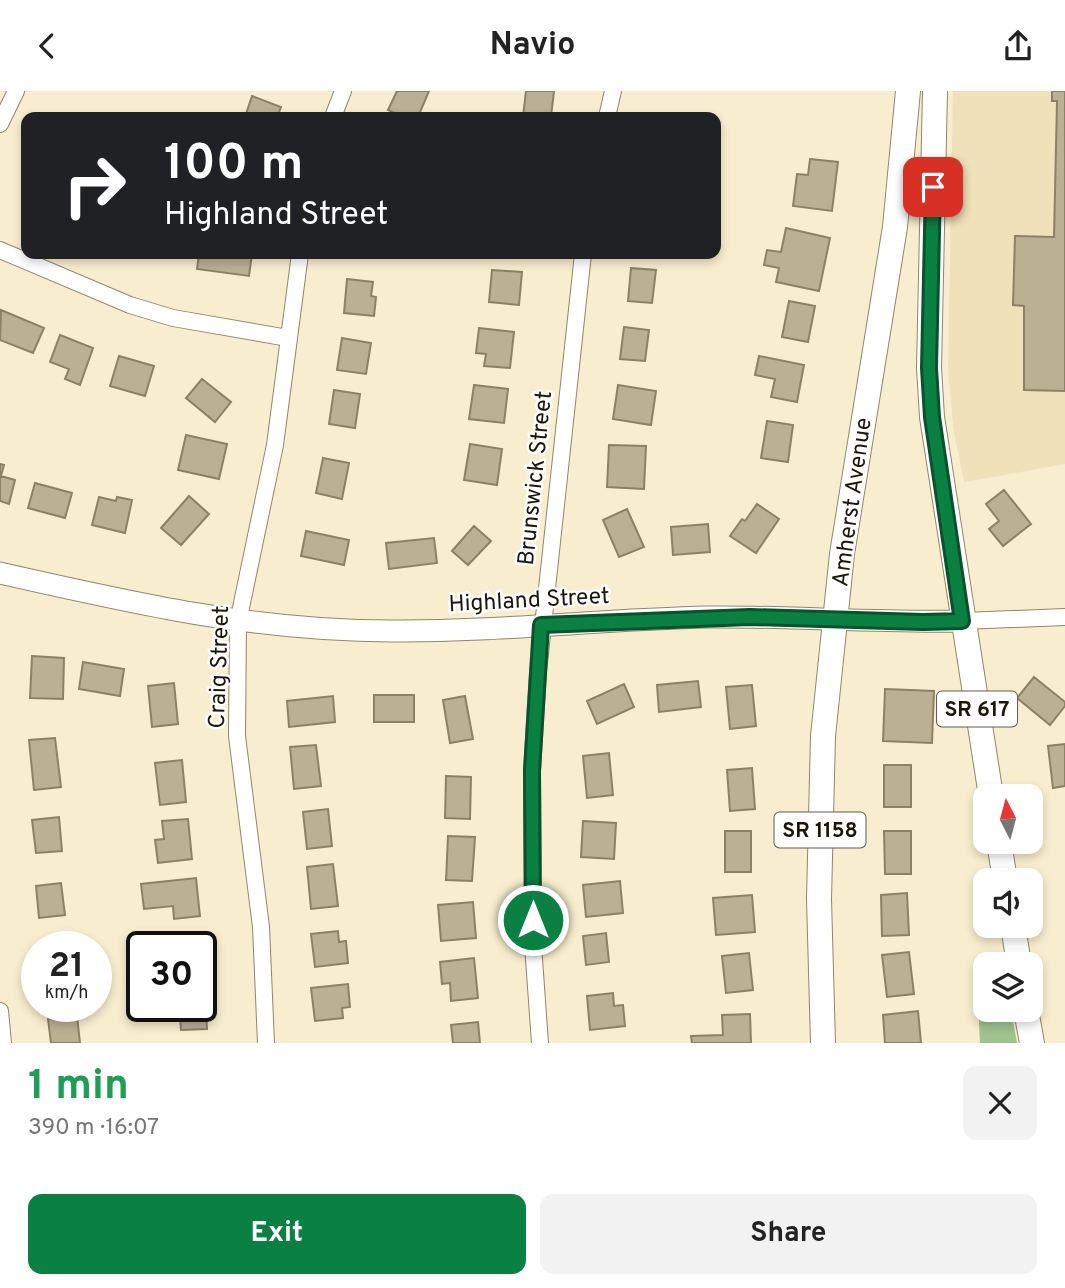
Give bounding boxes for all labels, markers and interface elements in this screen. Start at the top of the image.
text: Navio [490,26,575,66]
icon: back [28,27,66,65]
icon: share [999,27,1037,65]
text: 100 m [164,135,303,197]
icon: right [49,140,140,231]
pin [903,157,963,217]
icon: arrive [914,168,952,206]
text: Highland Street [164,196,388,236]
street label: Brunswick Street [513,390,560,567]
street label: Amherst Avenue [827,416,880,589]
street label: Highland Street [448,583,610,620]
street label: Craig Street [204,605,237,729]
road number: SR 617 [937,691,1017,727]
north arrow [973,784,1043,854]
map controls [973,784,1043,1022]
road number: SR 1158 [774,813,866,847]
button: sound [973,868,1043,938]
position arrow [496,883,570,957]
speed limit sign: 30 [126,931,217,1022]
text: 21 [49,945,84,989]
button: layers [973,952,1043,1022]
text: km/h [45,982,88,1005]
text: 1 min [28,1061,129,1114]
button: close [963,1066,1037,1140]
text: 390 m · 16:07 [28,1114,159,1143]
button: Exit [28,1194,526,1274]
button: Share [540,1194,1037,1274]

